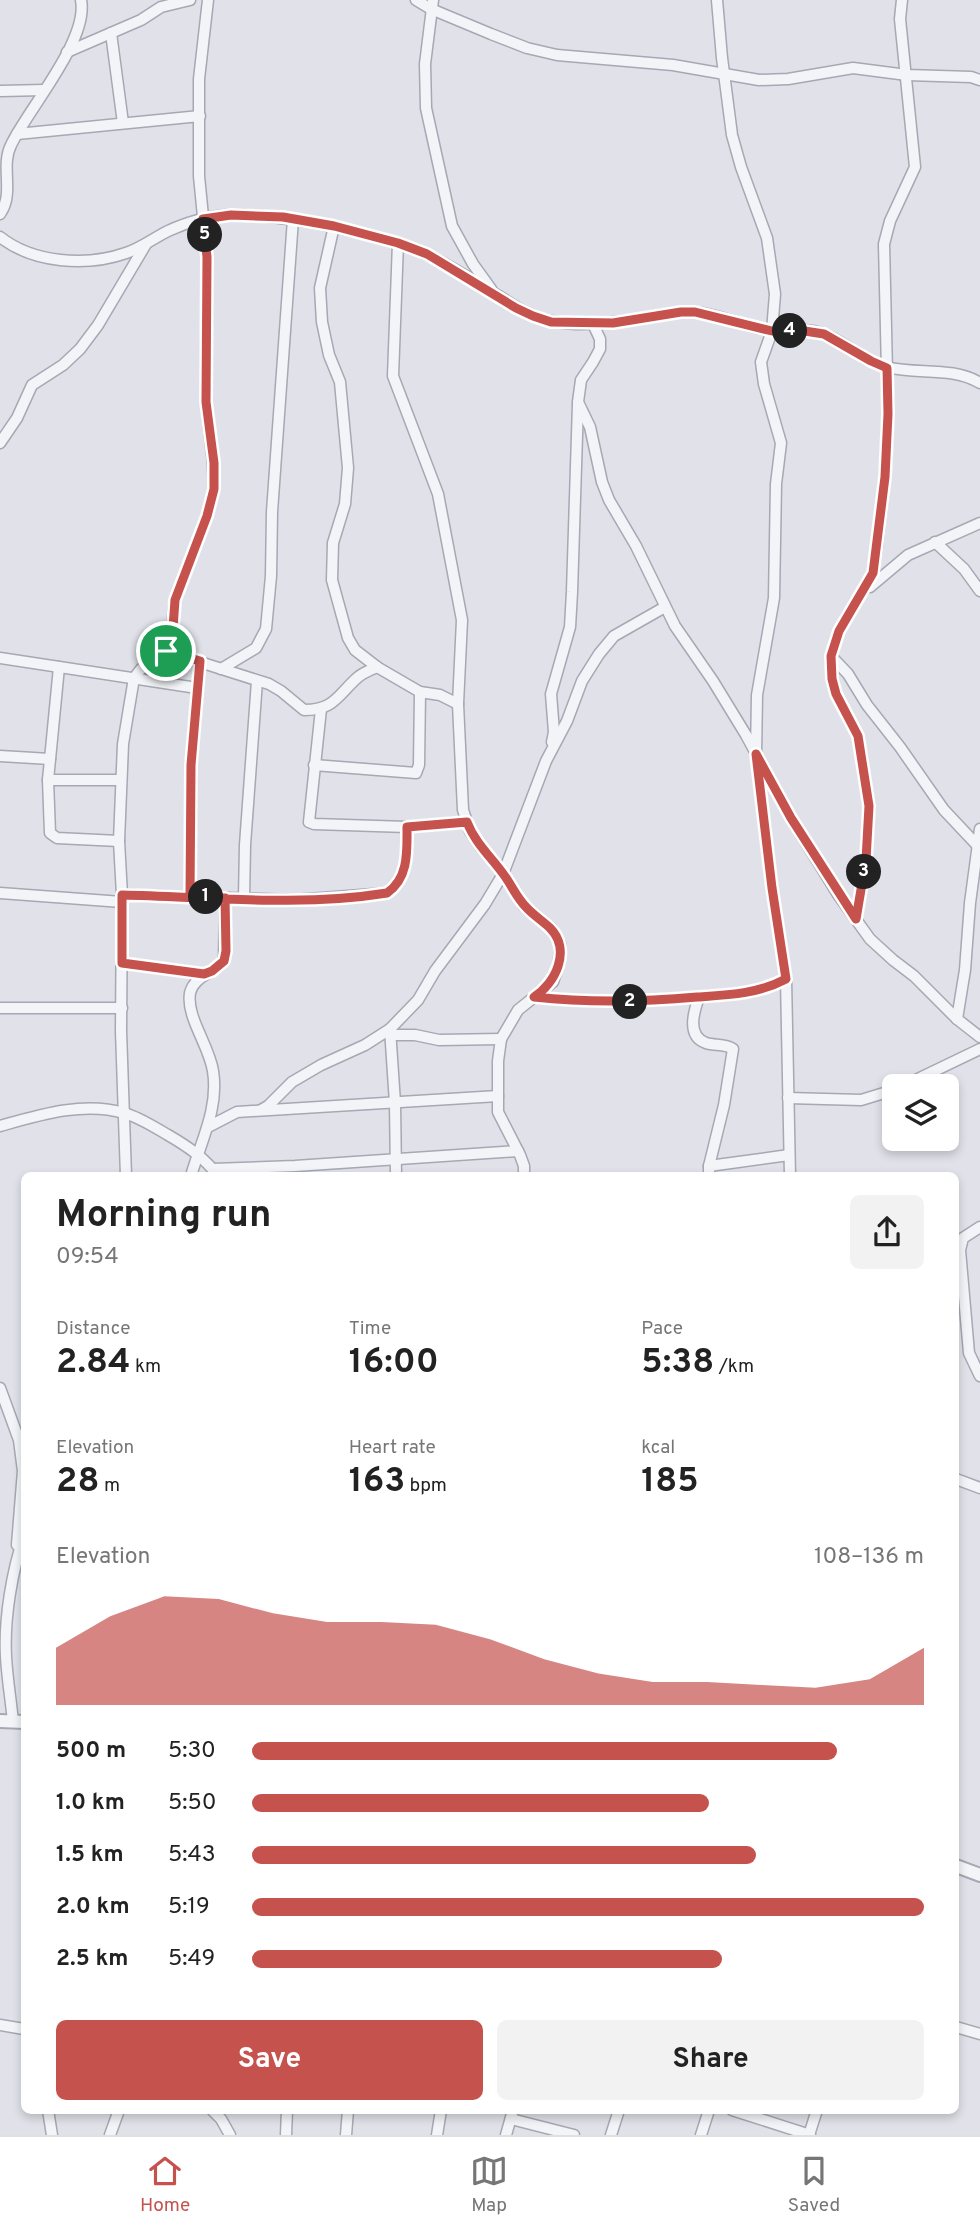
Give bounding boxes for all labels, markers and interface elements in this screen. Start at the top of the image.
pin: 5 [188,218,222,252]
text: 5 [199,222,210,246]
pin: 4 [772,314,808,348]
text: 4 [783,318,796,342]
pin [136,621,196,681]
icon: arrive [147,632,185,670]
pin: 3 [846,854,882,890]
text: 3 [858,859,869,883]
pin: 1 [188,880,224,914]
text: 1 [202,884,209,908]
pin: 2 [612,984,648,1020]
text: 2 [624,989,635,1013]
map controls [882,1074,959,1151]
button: layers [882,1074,959,1151]
text: Morning run [56,1192,272,1241]
button: share [850,1195,924,1269]
text: 09:54 [56,1243,119,1272]
text: Distance [56,1317,131,1341]
text: Time [349,1317,391,1341]
text: Pace [641,1317,683,1341]
text: 2.84 [56,1341,130,1385]
text: 16:00 [349,1341,439,1385]
text: 5:38 [641,1341,714,1385]
text: km [130,1355,161,1379]
text: /km [714,1355,754,1379]
text: Elevation [56,1436,134,1460]
text: Heart rate [349,1436,436,1460]
text: kcal [641,1436,675,1460]
text: 28 [56,1460,99,1504]
text: 163 [349,1460,405,1504]
text: 185 [641,1460,699,1504]
text: m [99,1474,120,1498]
text: bpm [405,1474,447,1498]
text: Elevation [56,1543,151,1572]
text: 108–136 m [814,1543,924,1572]
text: 500 m [56,1737,126,1766]
text: 5:30 [168,1737,216,1766]
text: 1.0 km [56,1789,125,1818]
text: 5:50 [168,1789,216,1818]
text: 1.5 km [56,1841,124,1870]
text: 5:43 [168,1841,216,1870]
text: 2.0 km [56,1893,130,1922]
text: 5:19 [168,1893,210,1922]
text: 2.5 km [56,1945,129,1974]
text: 5:49 [168,1945,215,1974]
button: Save [56,2020,483,2100]
button: Share [497,2020,924,2100]
tab: Home [140,2152,190,2218]
tab: Map [470,2152,508,2218]
tab: Saved [788,2152,840,2218]

